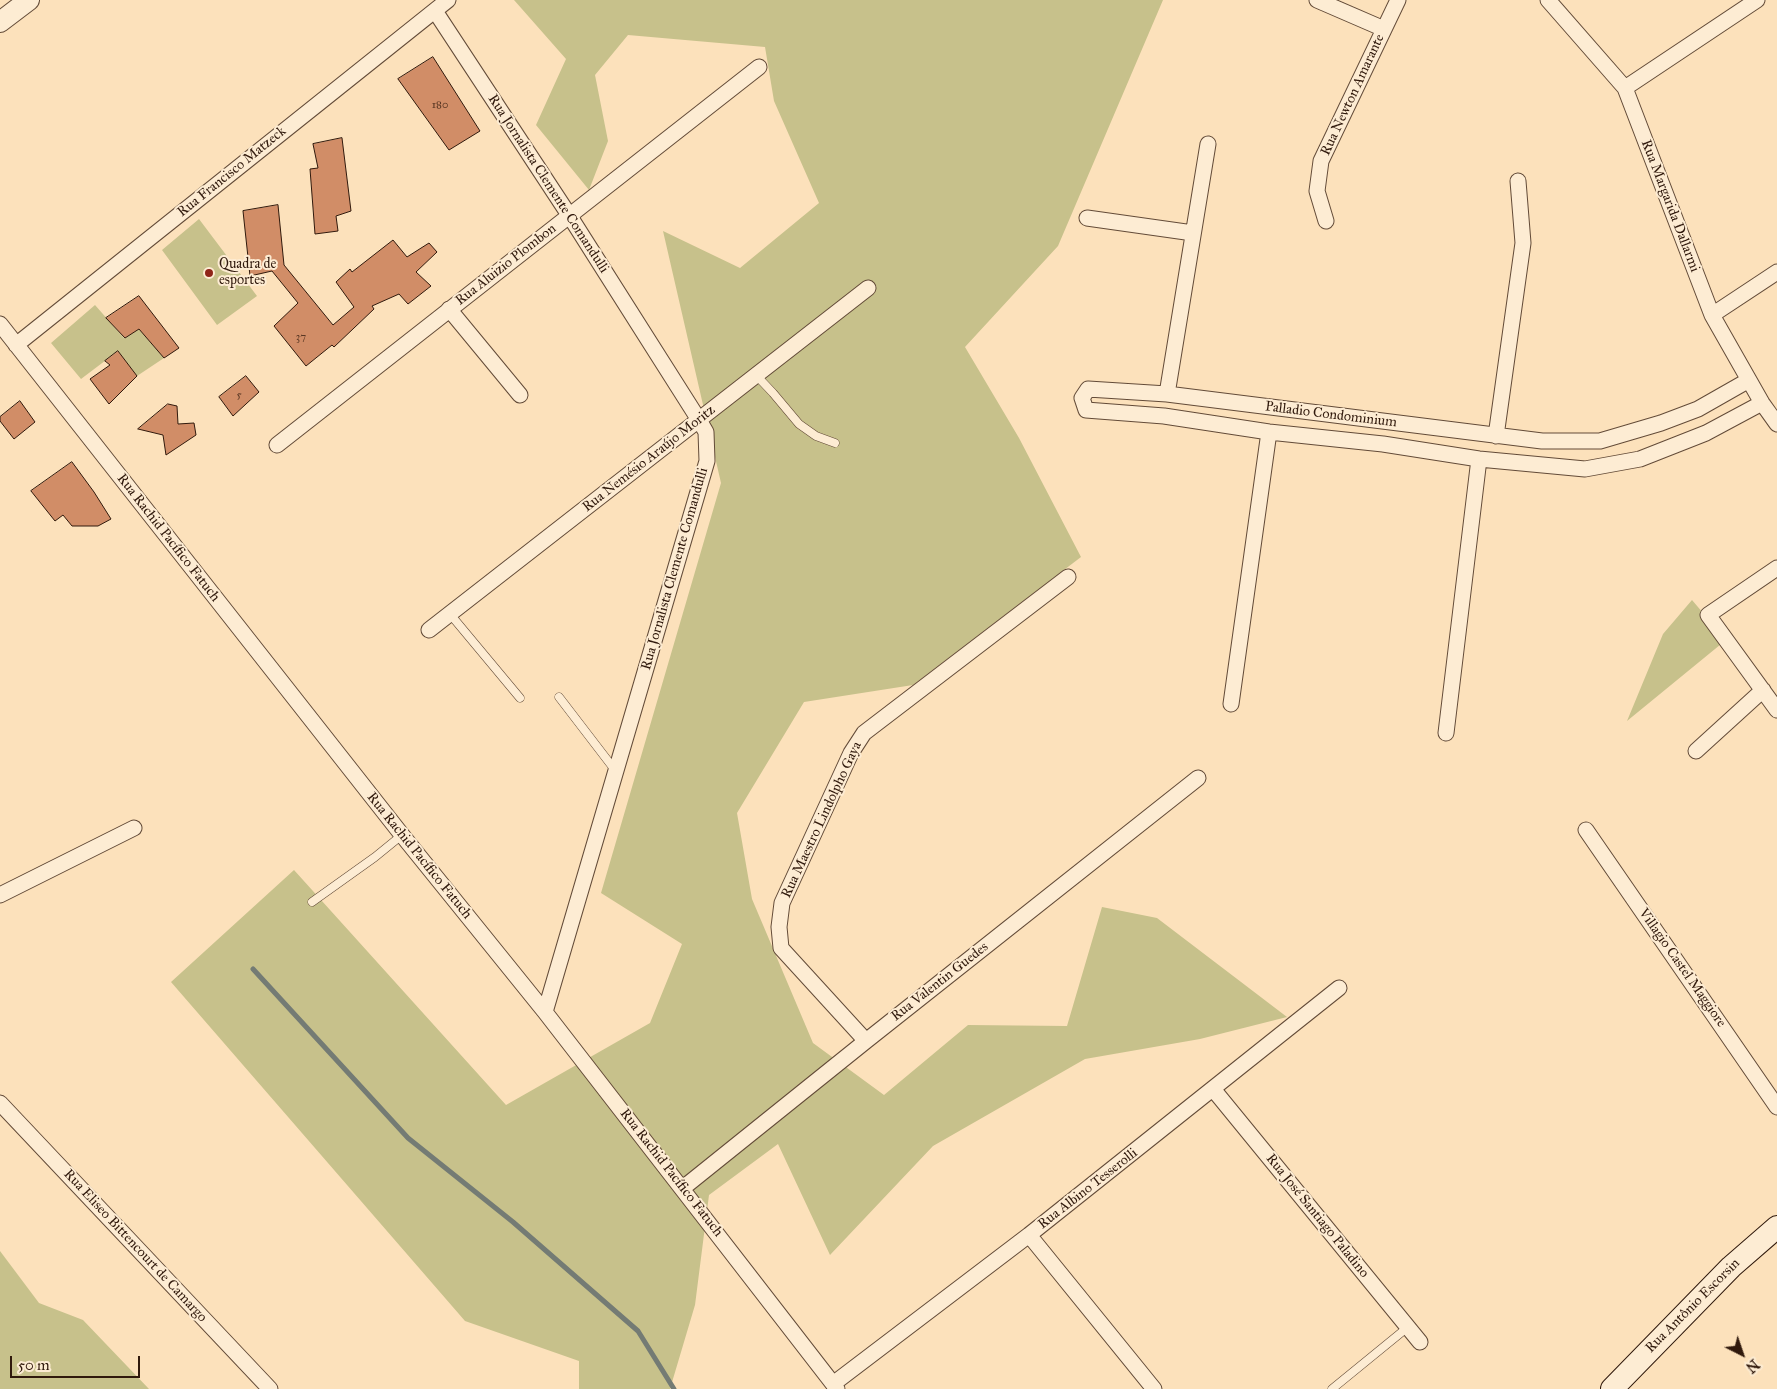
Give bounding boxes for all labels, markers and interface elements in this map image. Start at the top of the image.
street label: Rua Newton Amarante [1317,32,1389,158]
street label: Rua Jornalista Clemente Comandulli [484,91,612,277]
house number: 180 [432,98,448,112]
street label: Rua Francisco Matzeck [174,123,290,221]
street label: Rua Margarida Dallarmi [1637,137,1703,275]
street label: Rua Aluizio Plombon [452,220,560,310]
place label: Quadra de esportes [219,257,276,290]
marker: Quadra de esportes [203,267,215,279]
house number: 37 [296,330,306,344]
house number: 5 [236,388,242,402]
street label: Palladio Condominium [1264,399,1398,431]
street label: Rua Nemésio Araújo Moritz [579,402,719,516]
street label: Rua Jornalista Clemente Comandulli [638,466,712,672]
street label: Rua Rachid Pacífico Fatuch [113,471,223,605]
street label: Rua Maestro Lindolpho Gaya [778,739,866,901]
street label: Rua Rachid Pacífico Fatuch [363,789,475,923]
street label: Villagio Castel Maggiore [1635,905,1729,1031]
street label: Rua Valentin Guedes [888,939,992,1025]
street label: Rua Rachid Pacífico Fatuch [616,1106,726,1240]
street label: Rua Albino Tesserolli [1035,1145,1141,1233]
street label: Rua José Santiago Paladino [1262,1151,1372,1281]
street label: Rua Eliseo Bittencourt de Camargo [60,1166,210,1326]
street label: Rua Antônio Escorsin [1642,1255,1744,1357]
north arrow [1717,1329,1767,1379]
scale bar [12,1346,142,1378]
text: N [1742,1355,1762,1376]
text: 50 m [18,1356,50,1374]

